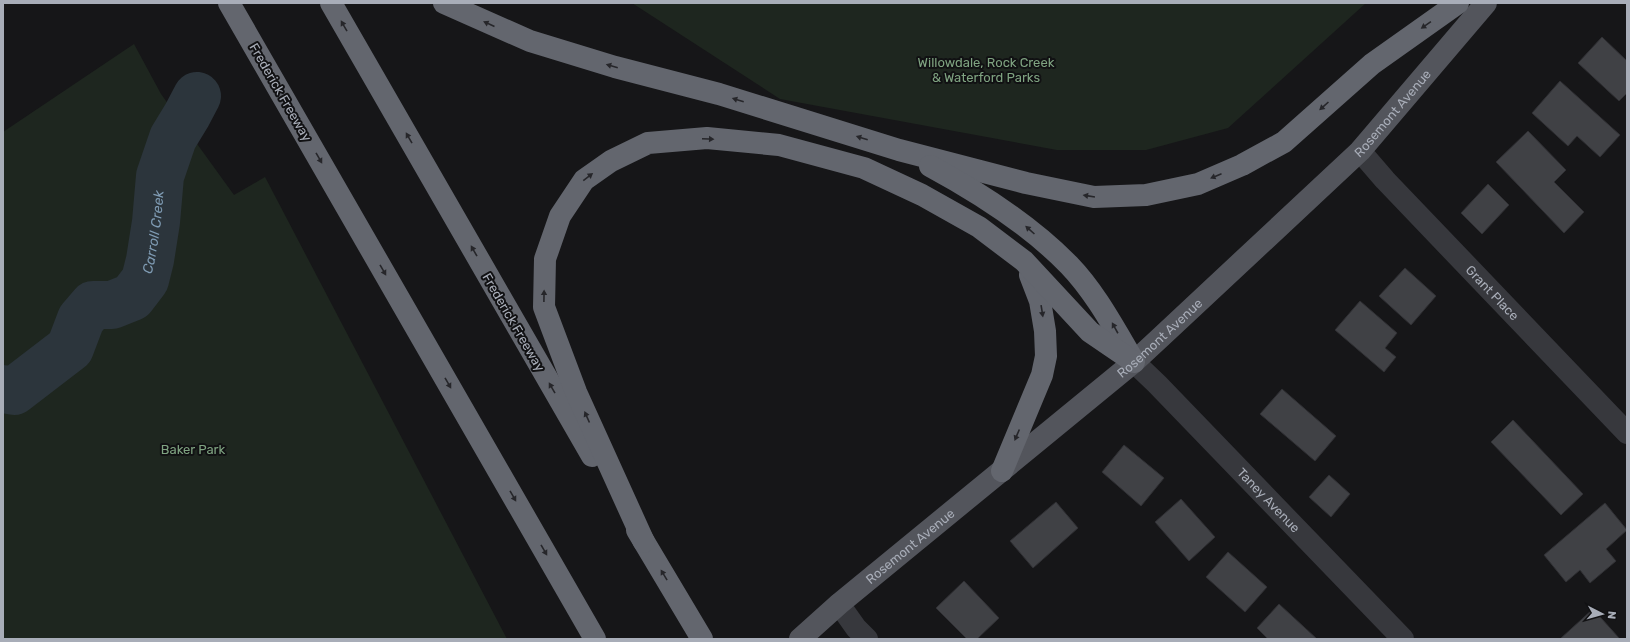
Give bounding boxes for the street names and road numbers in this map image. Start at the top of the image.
street label: Frederick Freeway [246,41,315,144]
street label: Rosemont Avenue [1351,67,1434,160]
street label: Grant Place [1463,262,1522,323]
street label: Frederick Freeway [479,271,548,374]
street label: Rosemont Avenue [1114,295,1205,381]
street label: Taney Avenue [1234,465,1303,536]
street label: Rosemont Avenue [863,506,957,587]

